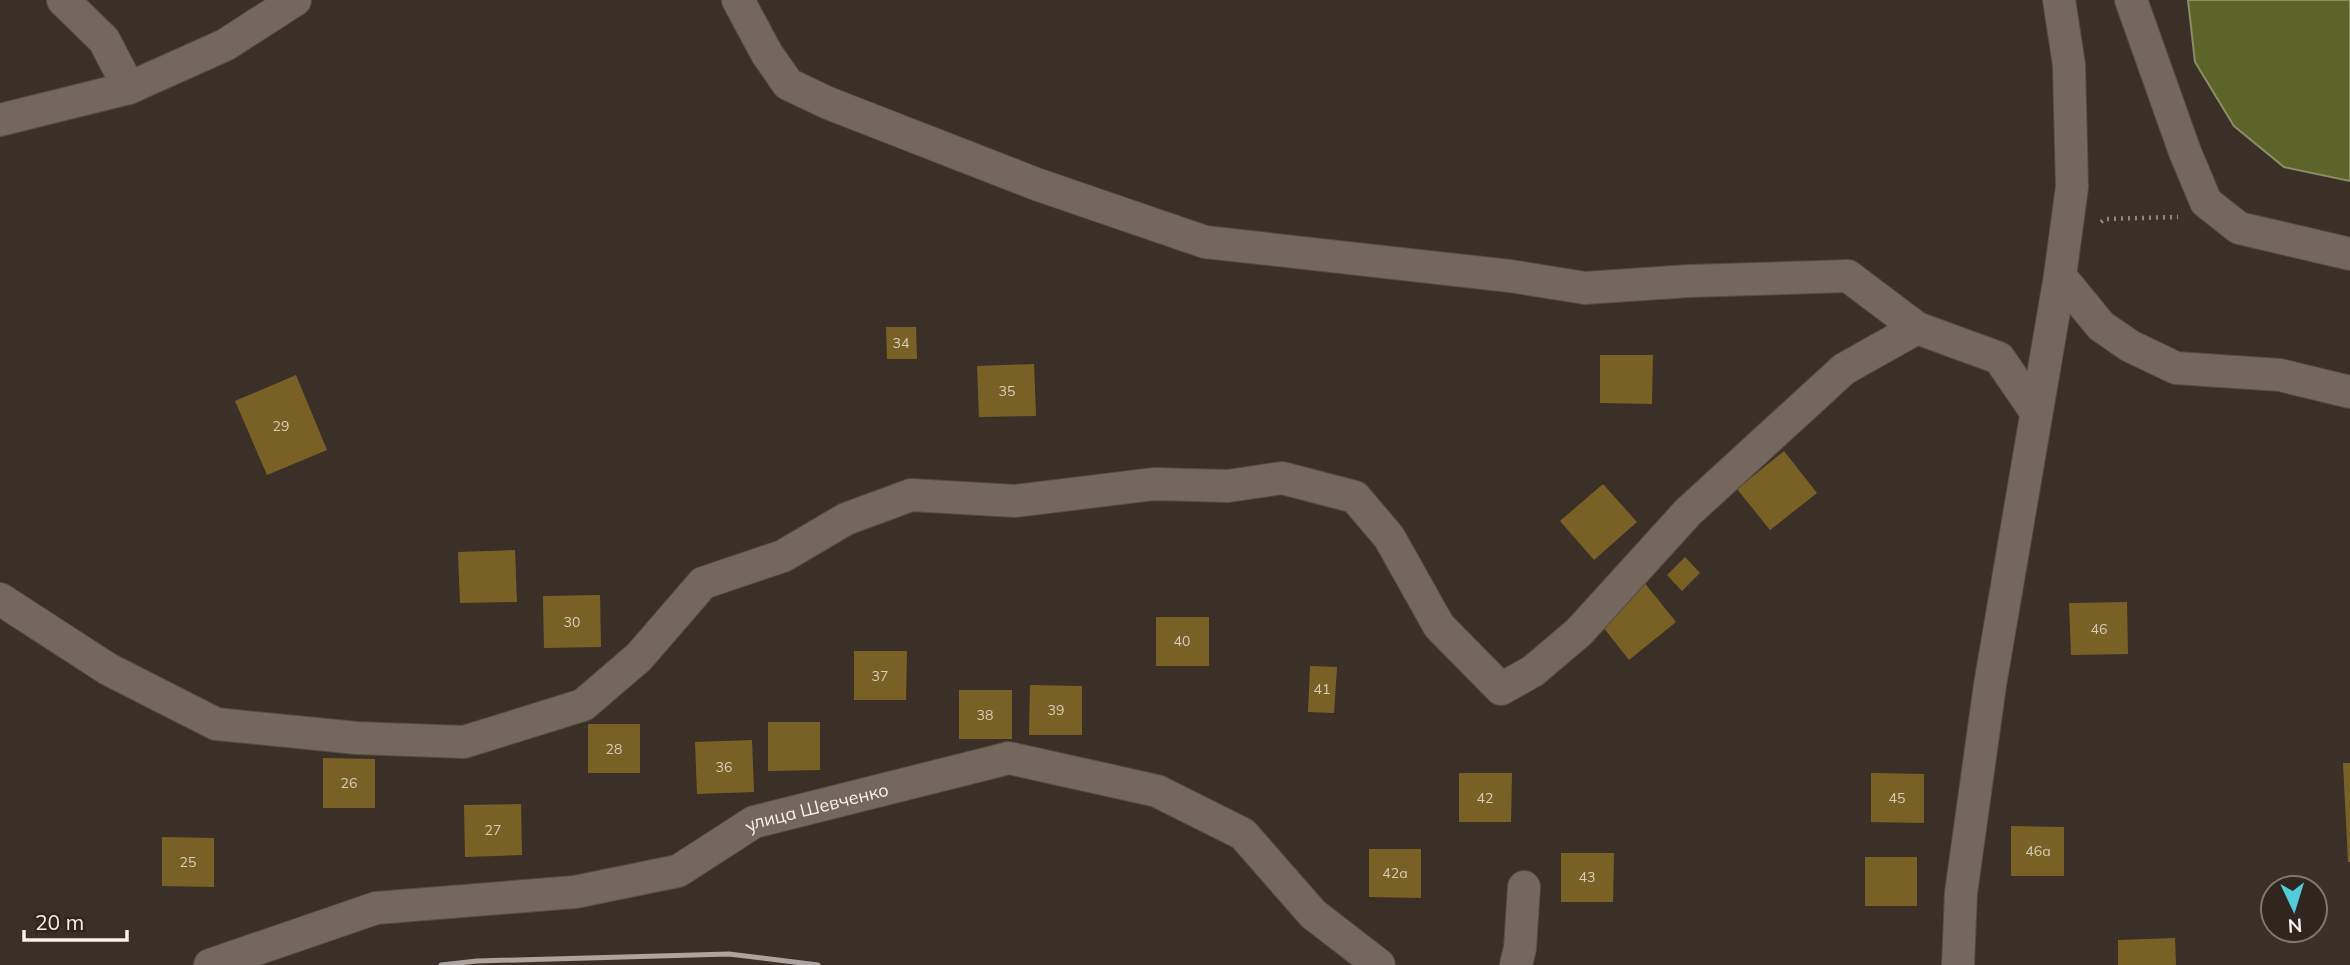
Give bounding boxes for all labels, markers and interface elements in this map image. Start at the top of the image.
house number: 34 [893,334,910,352]
house number: 35 [999,382,1015,400]
house number: 29 [273,417,289,435]
house number: 30 [564,613,580,631]
house number: 46 [2091,620,2107,638]
house number: 40 [1174,632,1190,650]
house number: 37 [872,667,888,685]
house number: 41 [1314,680,1330,698]
house number: 39 [1048,701,1064,719]
house number: 38 [977,706,993,724]
house number: 28 [606,740,622,758]
house number: 36 [716,758,732,776]
house number: 26 [341,774,357,792]
street label: улица Шевченко [740,777,891,837]
house number: 42 [1477,789,1493,807]
house number: 45 [1889,789,1905,807]
house number: 27 [485,821,501,839]
house number: 46а [2025,842,2051,860]
house number: 25 [180,853,196,871]
house number: 42а [1382,864,1408,882]
house number: 43 [1579,868,1595,886]
north arrow [2259,874,2329,944]
scale bar [24,898,128,942]
text: 20 m [35,909,84,935]
text: N [2287,913,2303,938]

